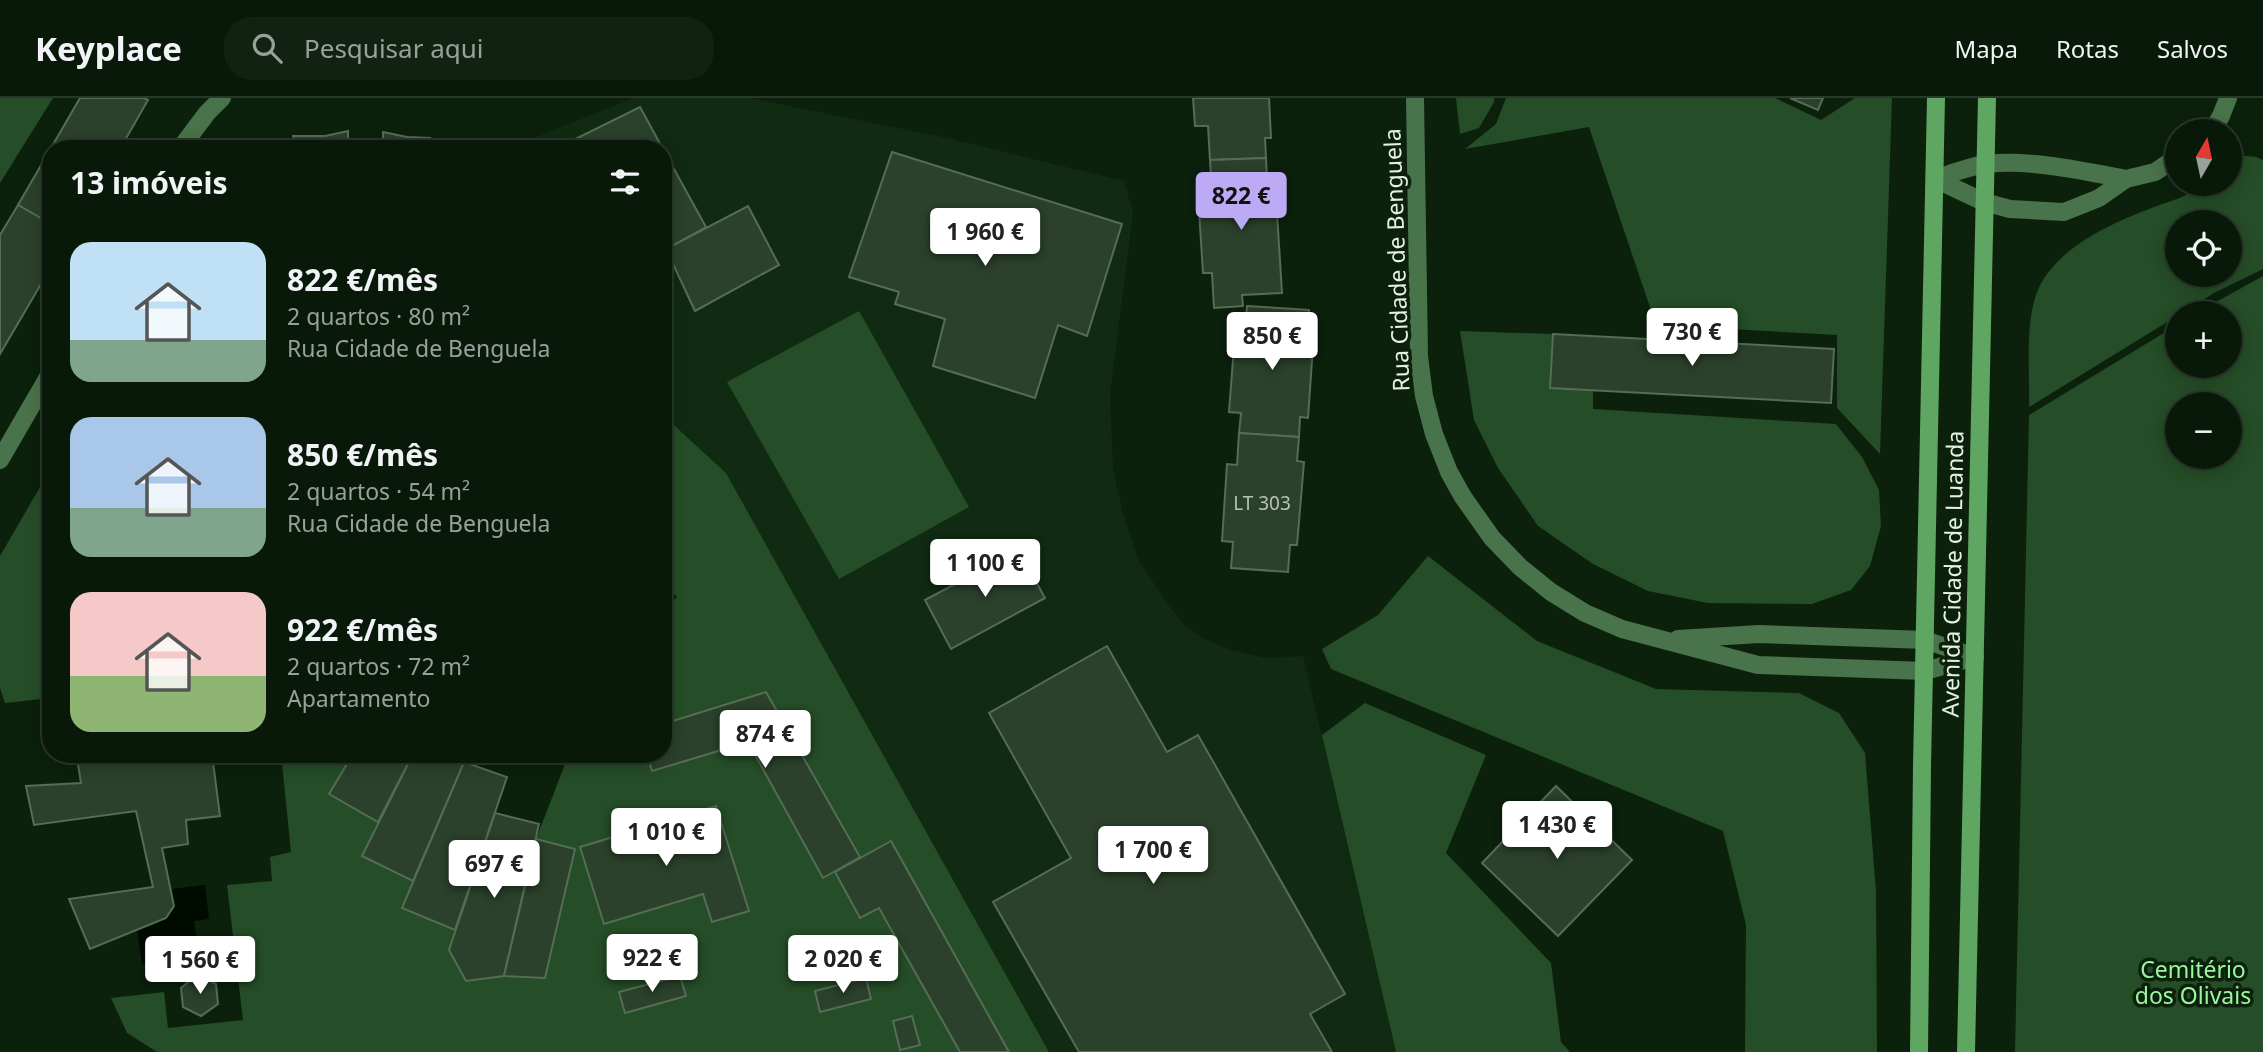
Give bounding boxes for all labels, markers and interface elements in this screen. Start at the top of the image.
search box [224,17,714,80]
text: Keyplace [35,26,182,71]
icon: search [248,29,286,67]
text: Pesquisar aqui [304,30,484,66]
text: Mapa [1954,32,2018,65]
text: Rotas [2056,32,2119,65]
text: Salvos [2157,32,2228,65]
north arrow [2165,119,2242,196]
map controls [2165,119,2242,469]
street label: Rua Cidade de Benguela [1375,128,1417,392]
text: 13 imóveis [70,162,228,203]
icon: filters [606,163,644,201]
pin: 822 € [1192,172,1290,232]
text: 822 € [1212,179,1270,211]
pin: 1 960 € [920,208,1050,268]
button: locate [2165,210,2242,287]
text: 1 960 € [946,215,1024,247]
text: 822 €/mês [287,259,438,300]
icon: home [126,270,210,354]
text: 2 quartos · 80 m² [287,300,470,332]
button: + [2165,301,2242,378]
pin: 730 € [1643,308,1741,368]
pin: 850 € [1223,313,1321,372]
text: 730 € [1663,315,1721,347]
text: 850 € [1243,319,1301,351]
text: Rua Cidade de Benguela [287,332,550,364]
button: − [2165,392,2242,469]
street label: Avenida Cidade de Luanda [1934,430,1970,718]
text: 850 €/mês [287,434,438,475]
icon: home [126,445,210,529]
text: 2 quartos · 54 m² [287,475,470,507]
house number: LT 303 [1233,490,1291,516]
text: Rua Cidade de Benguela [287,507,550,539]
pin: 1 100 € [920,540,1050,599]
text: 1 100 € [946,546,1024,578]
text: 922 €/mês [287,609,438,650]
icon: home [126,620,210,704]
text: 2 quartos · 72 m² [287,650,470,682]
text: Apartamento [287,682,430,714]
pin: 874 € [716,710,814,770]
text: 874 € [736,717,794,749]
pin: 1 430 € [1492,802,1622,861]
pin: 1 010 € [601,808,731,868]
text: 1 430 € [1518,808,1596,840]
text: 1 010 € [627,815,705,847]
pin: 1 700 € [1088,826,1218,886]
text: 1 700 € [1114,833,1192,865]
pin: 697 € [445,840,543,900]
text: 697 € [465,847,523,879]
pin: 922 € [603,934,701,994]
pin: 1 560 € [135,936,265,996]
pin: 2 020 € [778,936,908,995]
text: 922 € [623,941,681,973]
text: 2 020 € [804,942,882,974]
text: 1 560 € [161,943,239,975]
park label: Cemitério dos Olivais [2135,953,2251,1011]

